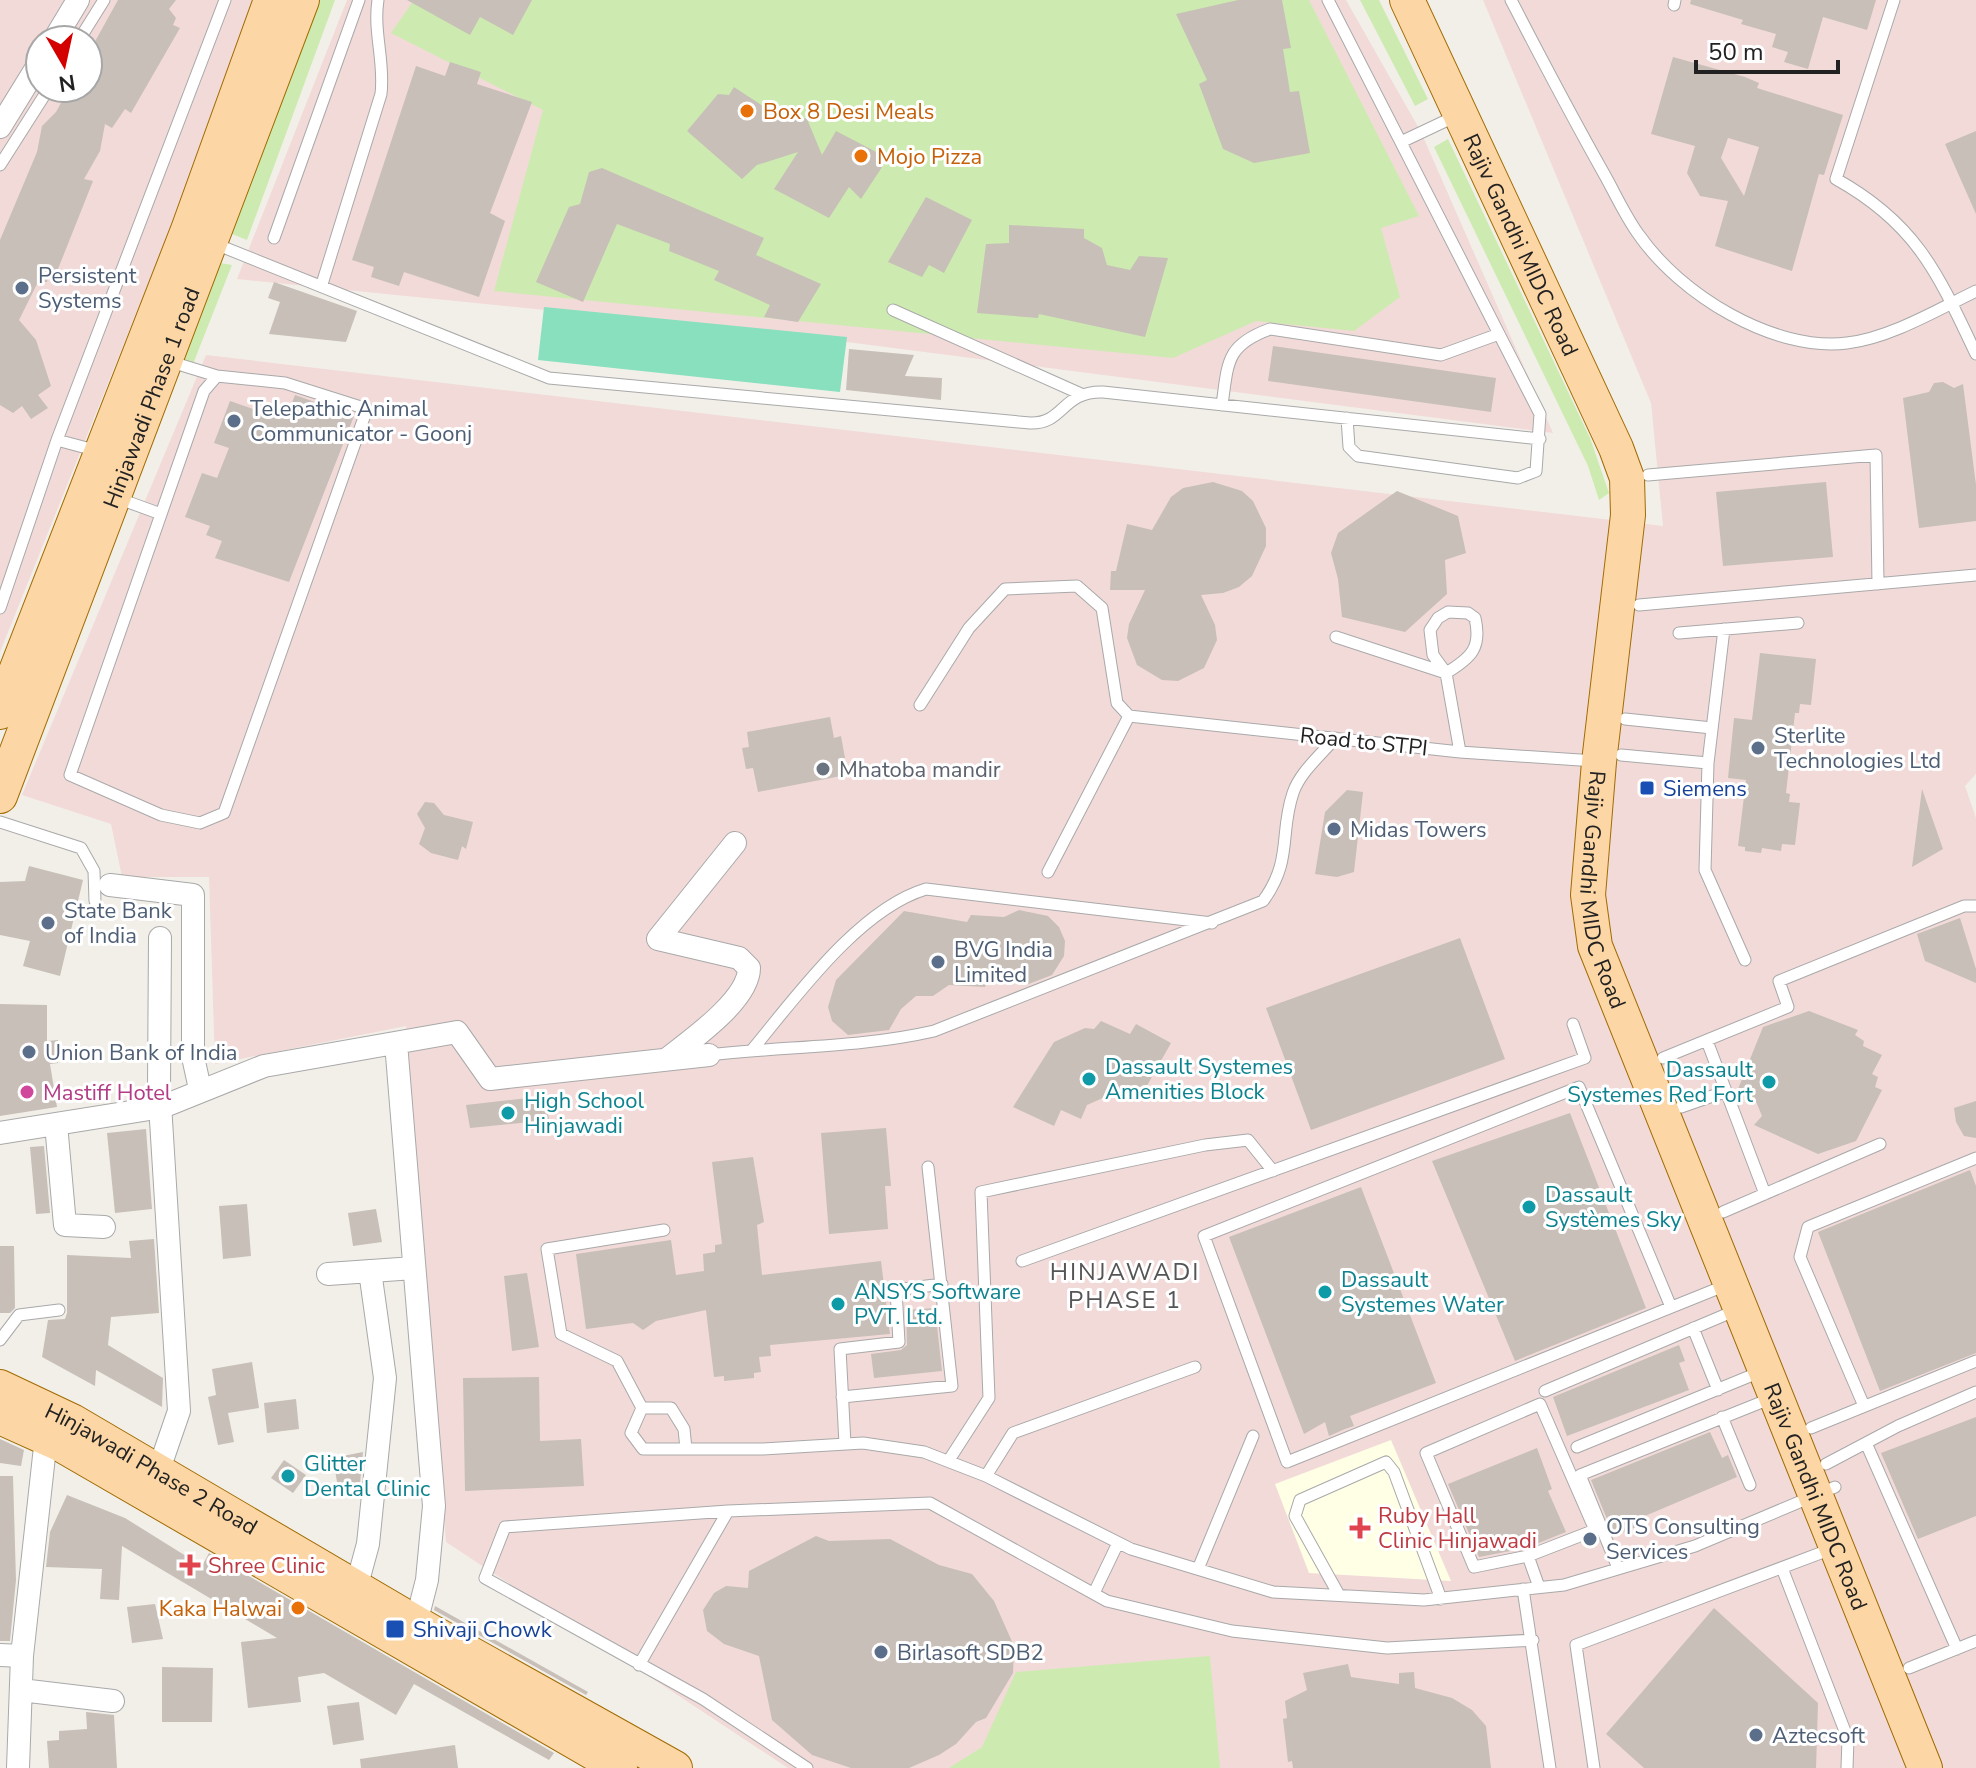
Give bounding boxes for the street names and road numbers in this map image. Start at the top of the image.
street label: Rajiv Gandhi MIDC Road [1455,129,1585,361]
street label: Hinjawadi Phase 1 road [97,283,208,513]
street label: Road to STPI [1299,720,1429,764]
street label: Rajiv Gandhi MIDC Road [1572,769,1633,1013]
street label: Rajiv Gandhi MIDC Road [1756,1379,1874,1615]
street label: Hinjawadi Phase 2 Road [40,1396,263,1543]

